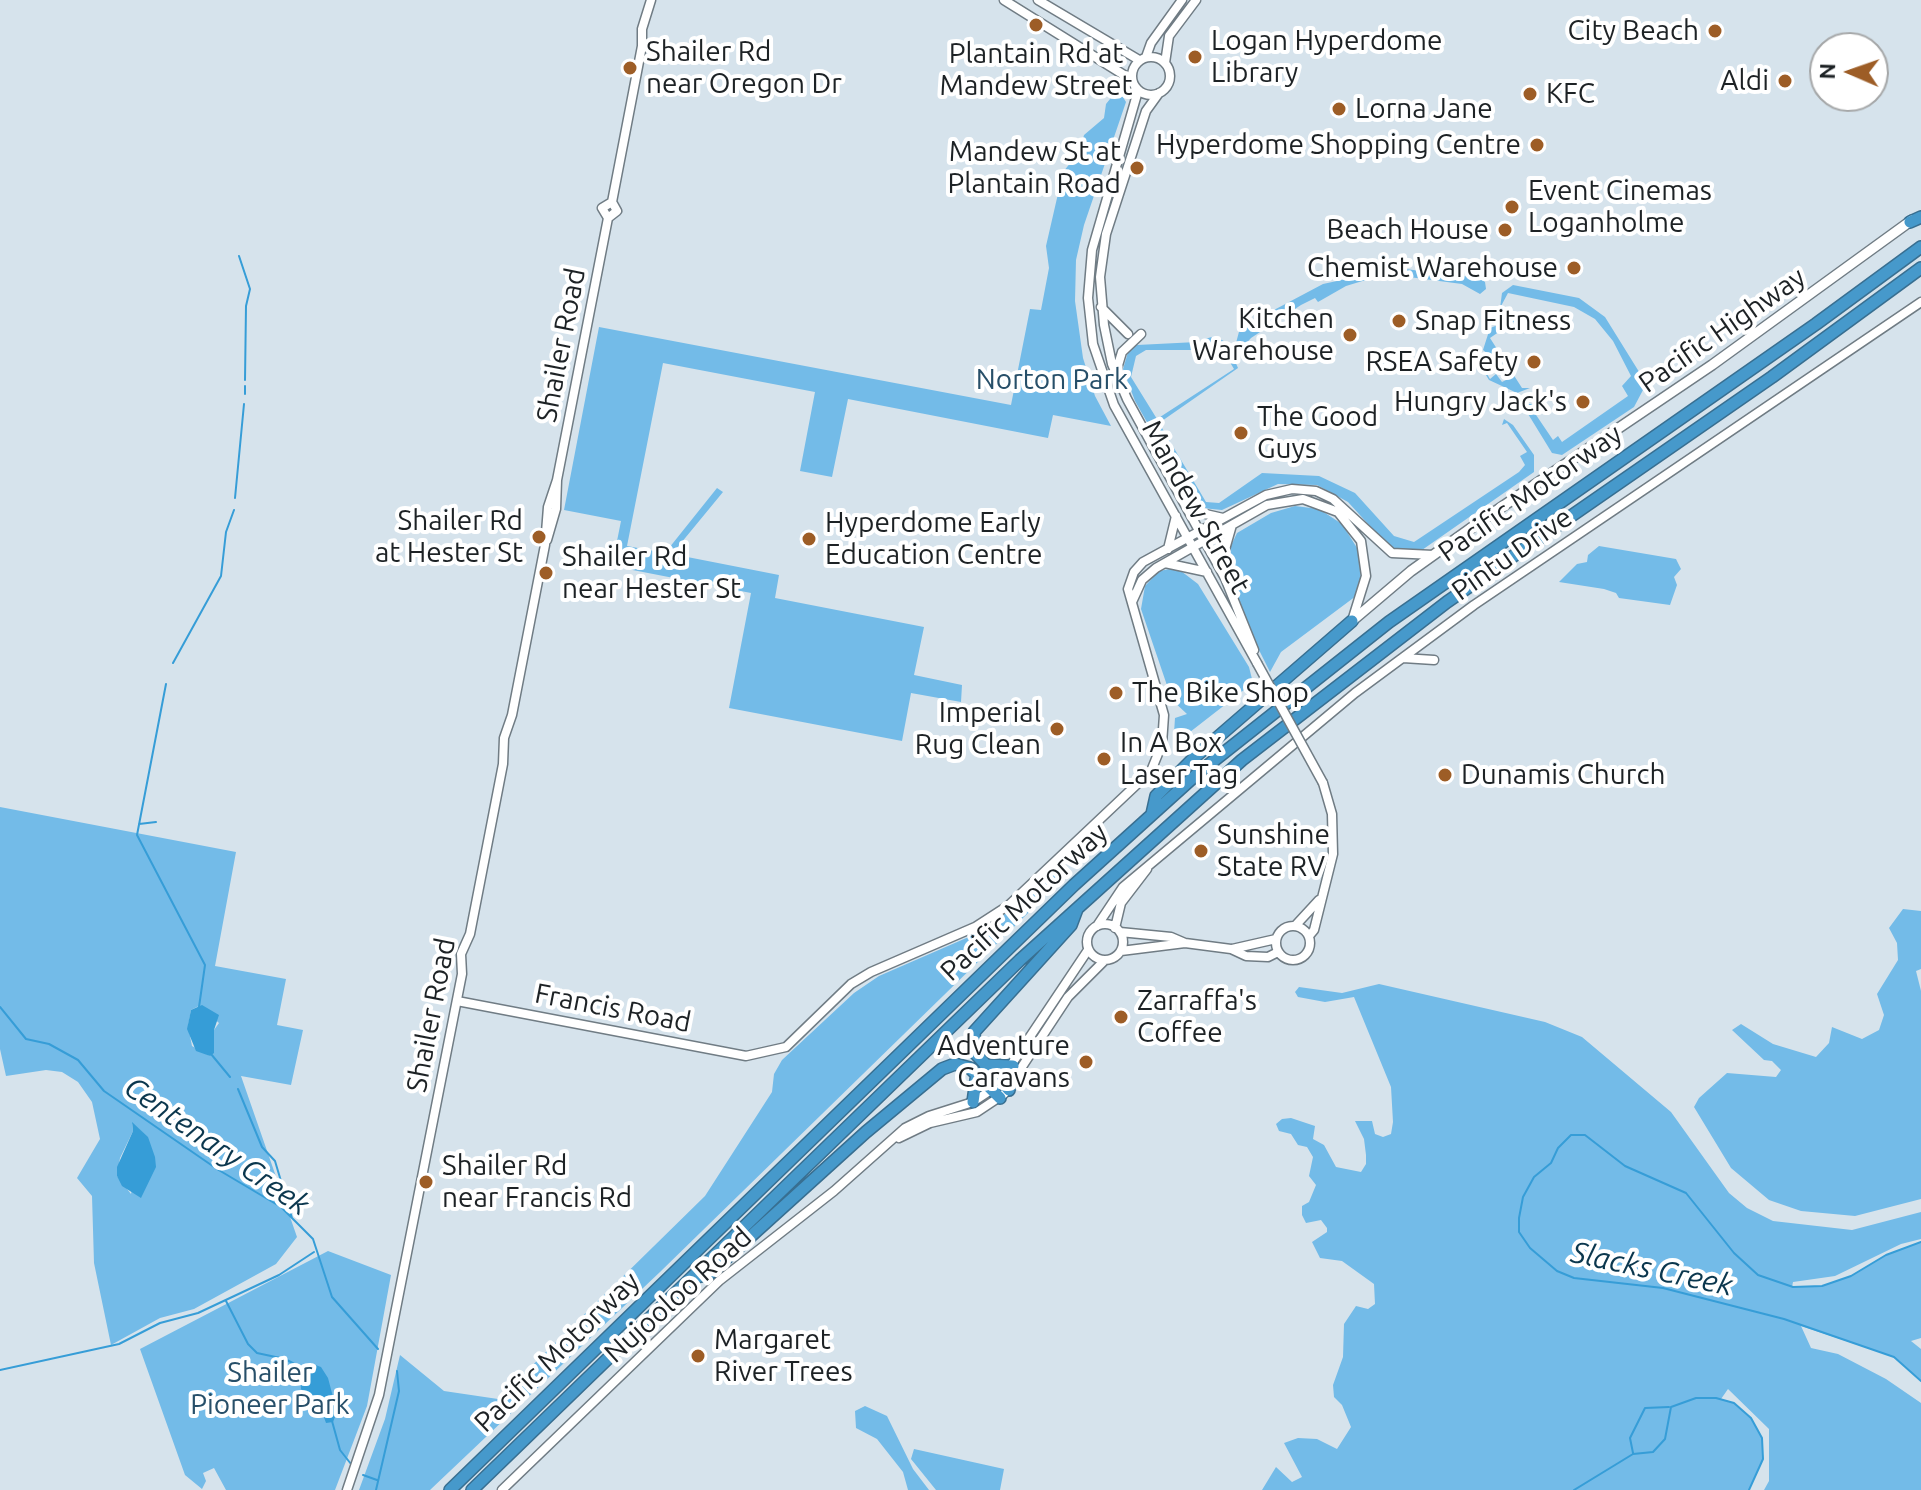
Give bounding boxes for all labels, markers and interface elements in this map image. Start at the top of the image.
place label: City Beach [1567,14,1699,48]
marker: Plantain Rd at Mandew Street [1027,16,1045,34]
marker: City Beach [1706,22,1724,40]
place label: Logan Hyperdome Library [1211,24,1442,90]
north arrow [1809,32,1889,112]
place label: Shailer Rd near Oregon Dr [646,35,842,101]
place label: Plantain Rd at Mandew Street [940,37,1132,103]
marker: Logan Hyperdome Library [1186,48,1204,66]
marker: Shailer Rd near Oregon Dr [621,59,639,77]
text: N [1814,63,1839,80]
place label: Aldi [1720,64,1769,98]
marker: Aldi [1776,72,1794,90]
place label: KFC [1546,77,1595,111]
marker: KFC [1521,85,1539,103]
place label: Lorna Jane [1355,92,1493,126]
marker: Lorna Jane [1330,100,1348,118]
place label: Hyperdome Shopping Centre [1156,128,1521,162]
place label: Mandew St at Plantain Road [947,135,1121,201]
marker: Hyperdome Shopping Centre [1528,136,1546,154]
marker: Mandew St at Plantain Road [1128,159,1146,177]
place label: Event Cinemas Loganholme [1528,174,1712,240]
marker: Event Cinemas Loganholme [1503,198,1521,216]
place label: Beach House [1326,213,1489,247]
marker: Beach House [1496,221,1514,239]
place label: Chemist Warehouse [1307,251,1558,285]
marker: Chemist Warehouse [1565,259,1583,277]
street label: Pacific Highway [1632,260,1812,400]
street label: Shailer Road [530,265,592,425]
place label: Kitchen Warehouse [1192,302,1334,368]
place label: Snap Fitness [1415,304,1571,338]
marker: Snap Fitness [1390,312,1408,330]
marker: Kitchen Warehouse [1341,326,1359,344]
place label: RSEA Safety [1365,345,1518,379]
marker: RSEA Safety [1525,353,1543,371]
park label: Norton Park [976,363,1128,397]
place label: Hungry Jack's [1394,385,1567,419]
marker: Hungry Jack's [1574,393,1592,411]
place label: The Good Guys [1257,400,1378,466]
street label: Mandew Street [1135,415,1257,599]
street label: Pacific Motorway [1432,417,1628,569]
marker: The Good Guys [1232,424,1250,442]
street label: Pintu Drive [1445,500,1579,608]
place label: Shailer Rd at Hester St [375,504,523,570]
place label: Hyperdome Early Education Centre [825,506,1042,572]
marker: Shailer Rd at Hester St [530,528,548,546]
marker: Hyperdome Early Education Centre [800,530,818,548]
place label: Shailer Rd near Hester St [562,540,741,606]
marker: Shailer Rd near Hester St [537,564,555,582]
place label: The Bike Shop [1132,676,1309,710]
marker: The Bike Shop [1107,684,1125,702]
place label: Imperial Rug Clean [915,696,1041,762]
marker: Imperial Rug Clean [1048,720,1066,738]
place label: In A Box Laser Tag [1120,726,1238,792]
marker: In A Box Laser Tag [1095,750,1113,768]
place label: Dunamis Church [1461,758,1665,792]
marker: Dunamis Church [1436,766,1454,784]
street label: Pacific Motorway [933,816,1115,988]
place label: Sunshine State RV [1217,818,1330,884]
marker: Sunshine State RV [1192,842,1210,860]
street label: Shailer Road [400,935,462,1095]
street label: Francis Road [532,976,694,1040]
place label: Zarraffa's Coffee [1137,984,1257,1050]
marker: Zarraffa's Coffee [1112,1008,1130,1026]
place label: Adventure Caravans [937,1029,1070,1095]
marker: Adventure Caravans [1077,1053,1095,1071]
water label: Centenary Creek [117,1069,317,1223]
place label: Shailer Rd near Francis Rd [442,1149,632,1215]
marker: Shailer Rd near Francis Rd [417,1173,435,1191]
street label: Nujooloo Road [597,1220,759,1370]
water label: Slacks Creek [1568,1234,1736,1304]
street label: Pacific Motorway [468,1265,646,1439]
place label: Margaret River Trees [714,1323,853,1389]
marker: Margaret River Trees [689,1347,707,1365]
park label: Shailer Pioneer Park [190,1356,350,1422]

